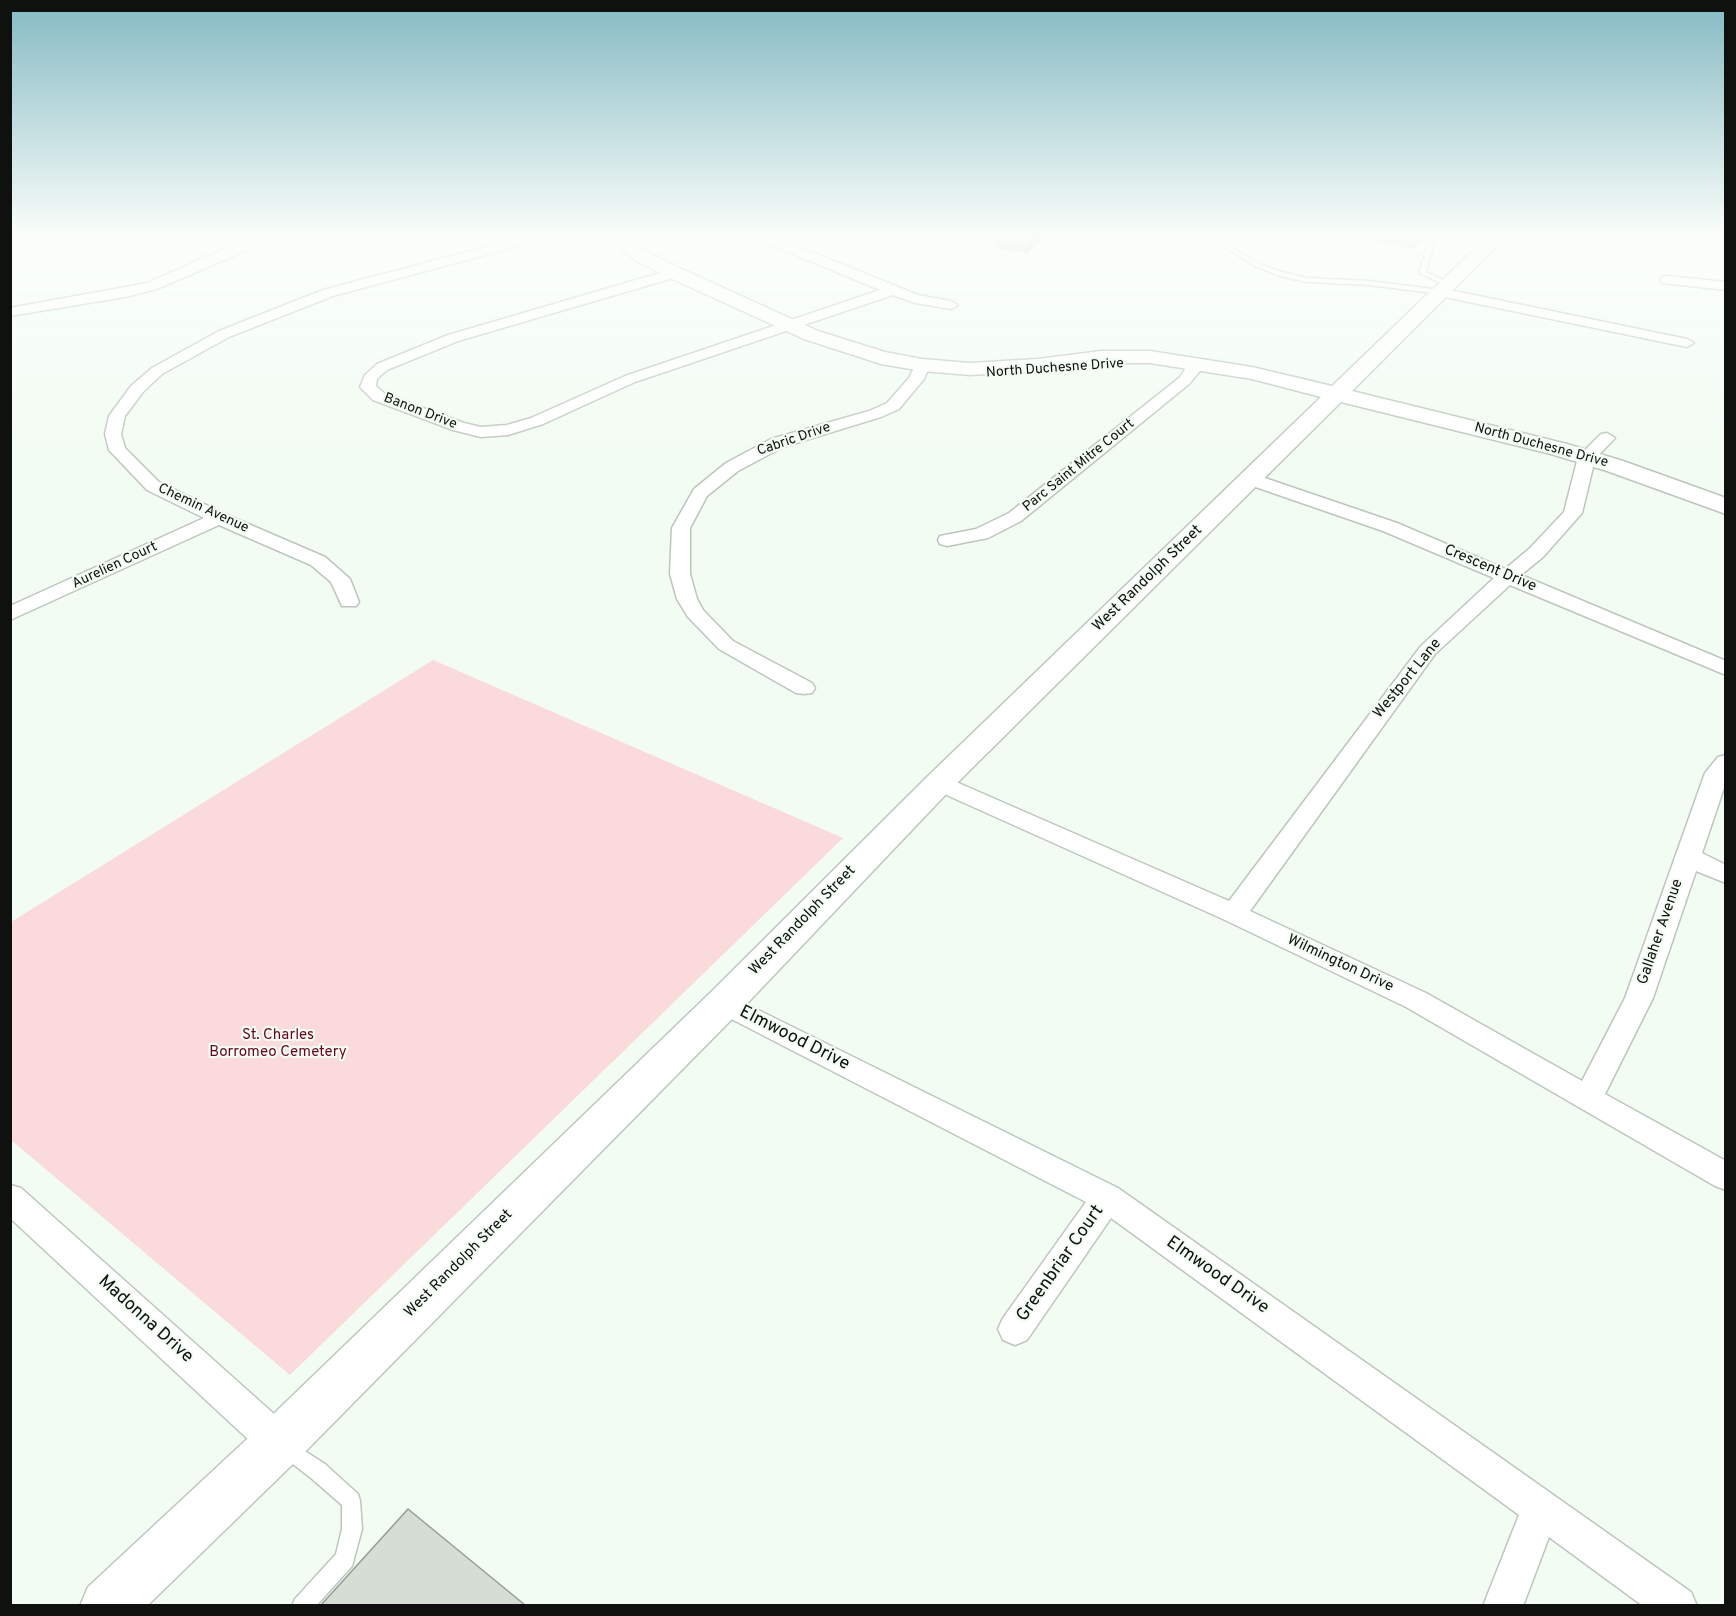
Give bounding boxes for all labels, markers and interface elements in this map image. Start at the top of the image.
street label: North Duchesne Drive [986,356,1124,382]
street label: Banon Drive [381,390,459,434]
street label: Parc Saint Mitre Court [1020,416,1138,516]
street label: Cabric Drive [755,420,833,460]
street label: North Duchesne Drive [1472,420,1610,472]
street label: Chemin Avenue [155,481,251,537]
street label: West Randolph Street [1089,522,1207,636]
street label: Aurelien Court [70,539,160,593]
street label: Crescent Drive [1441,541,1539,597]
street label: Westport Lane [1370,635,1446,723]
street label: West Randolph Street [746,862,860,980]
street label: Gallaher Avenue [1635,877,1687,987]
street label: Wilmington Drive [1284,931,1396,997]
street label: Elmwood Drive [735,1002,853,1076]
park label: St. Charles Borromeo Cemetery [209,1027,347,1062]
street label: Greenbriar Court [1013,1201,1109,1327]
street label: West Randolph Street [401,1206,517,1322]
street label: Elmwood Drive [1161,1232,1273,1320]
street label: Madonna Drive [93,1272,197,1368]

